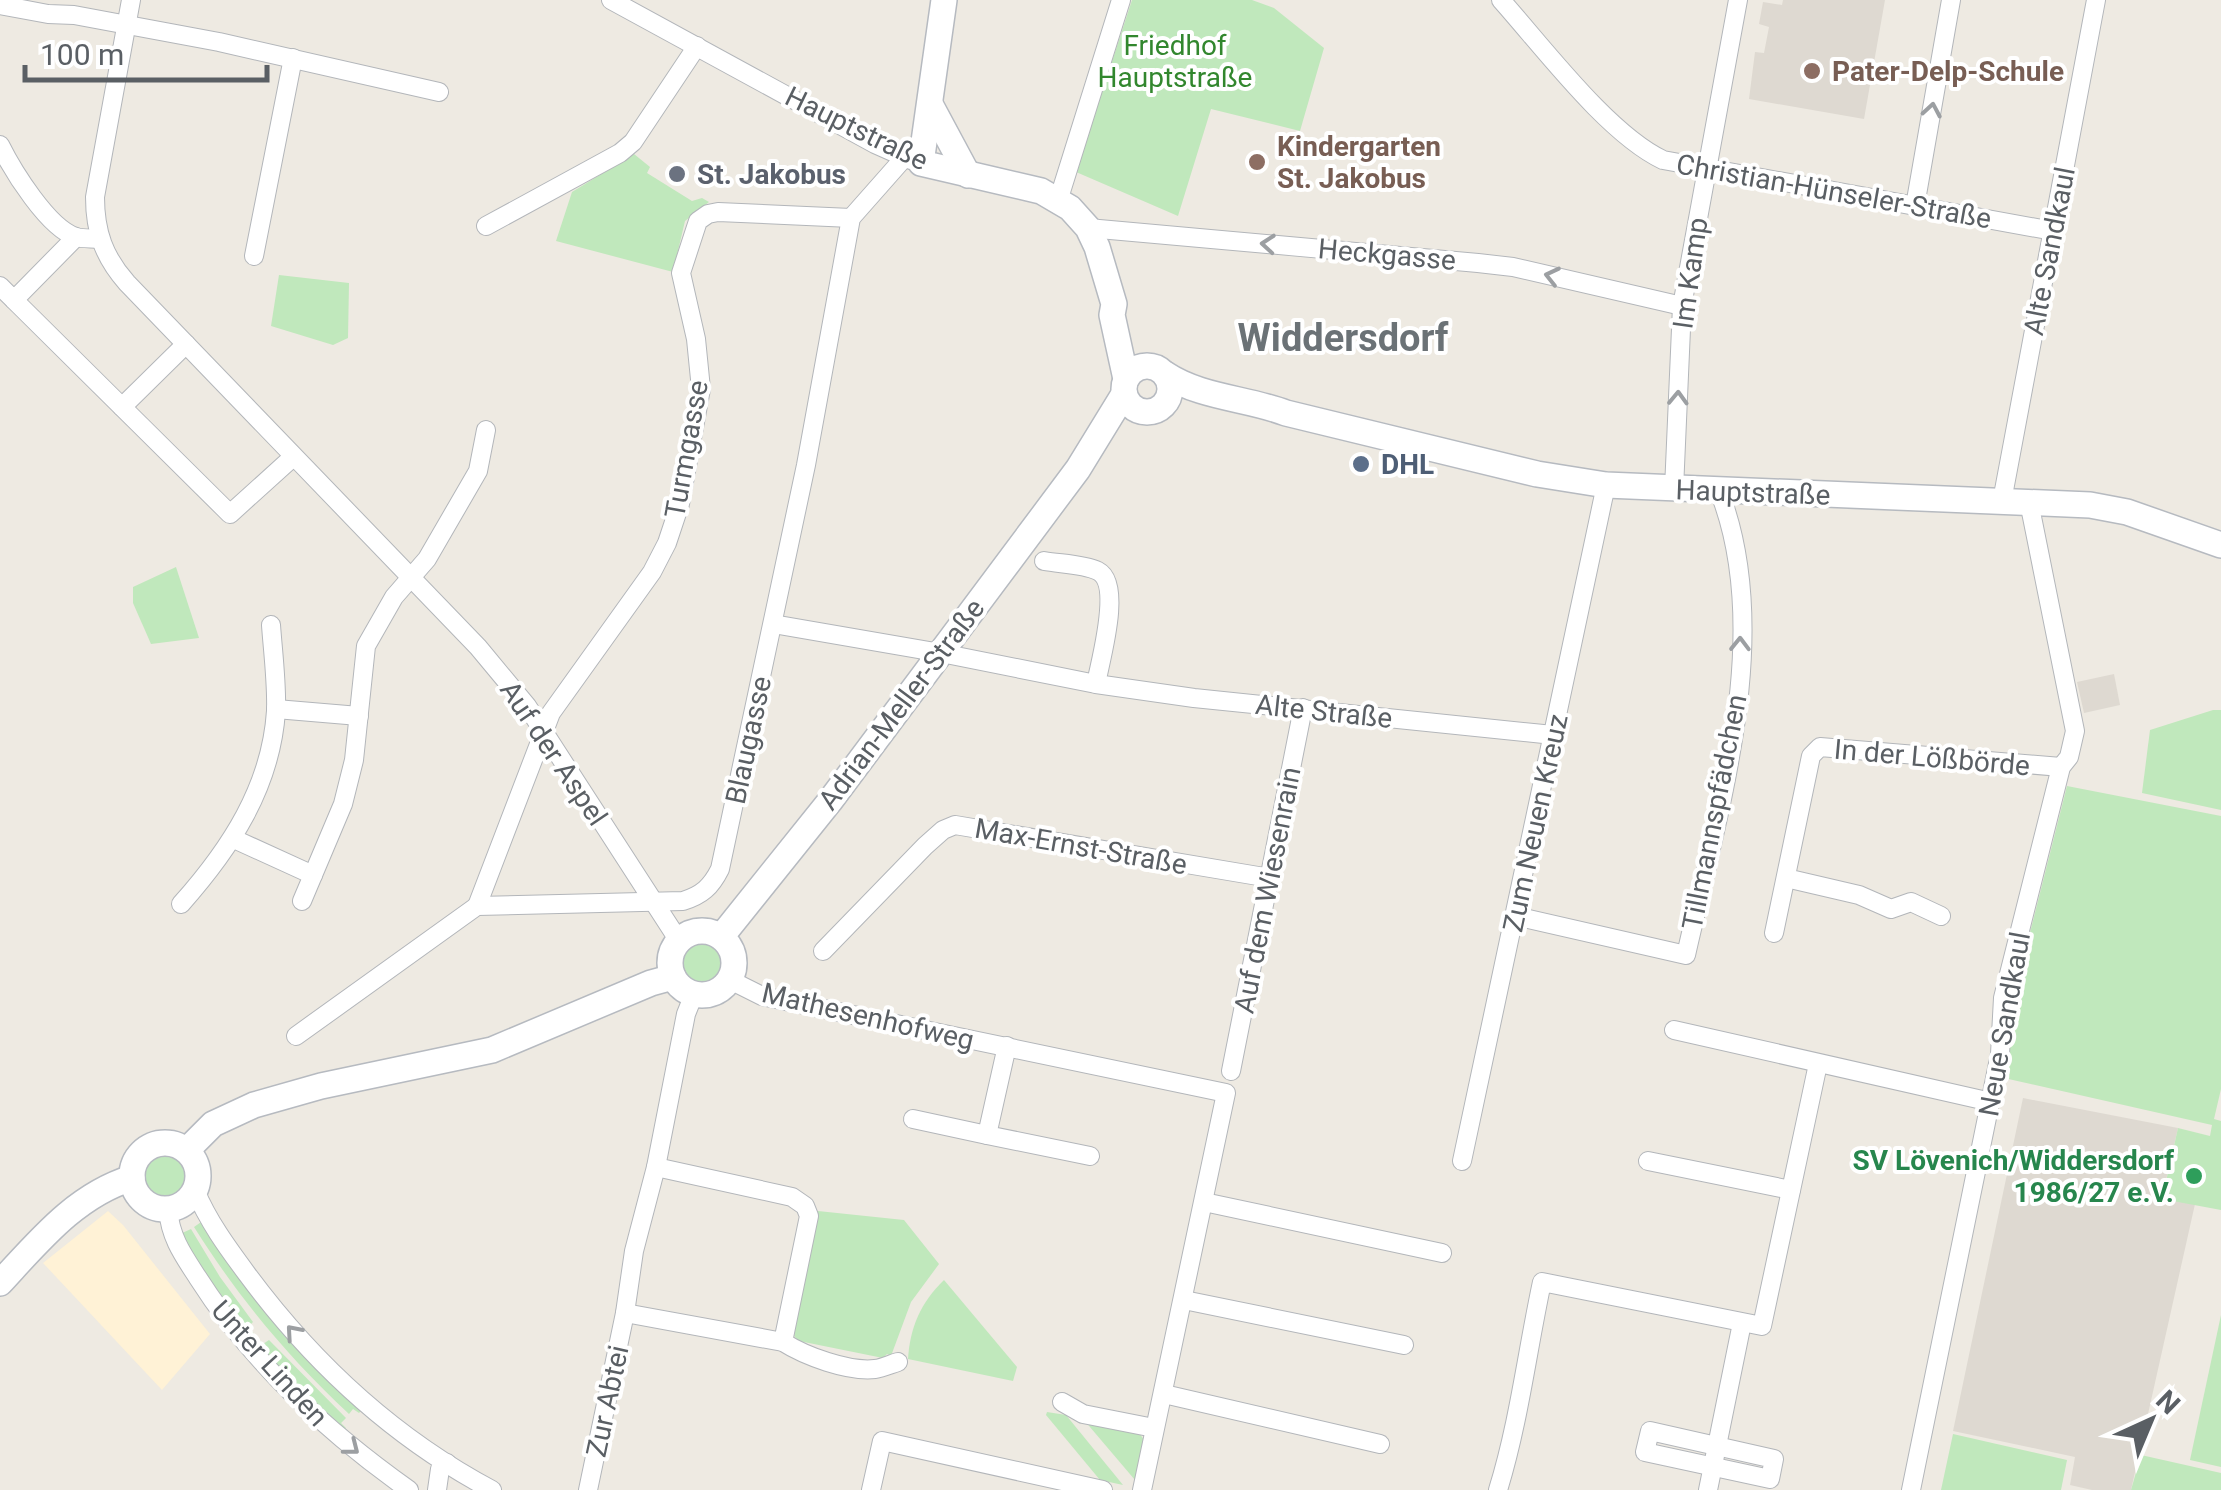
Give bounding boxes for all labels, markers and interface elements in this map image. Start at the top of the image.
scale bar [25,20,268,82]
park label: Friedhof Hauptstraße [1098,29,1252,94]
text: 100 m [40,37,124,72]
place label: Pater-Delp-Schule [1832,55,2064,88]
marker: Pater-Delp-Schule [1801,60,1823,82]
street label: Hauptstraße [780,80,934,177]
one-way arrow [1921,101,1942,118]
place label: Kindergarten St. Jakobus [1277,130,1441,195]
street label: Christian-Hünseler-Straße [1674,148,1994,235]
marker: Kindergarten St. Jakobus [1246,151,1268,173]
place label: St. Jakobus [697,158,846,191]
marker: St. Jakobus [666,163,688,185]
street label: Alte Sandkaul [2017,164,2082,338]
street label: Im Kamp [1666,215,1715,331]
street label: Heckgasse [1317,232,1457,277]
one-way arrow [1260,233,1276,255]
one-way arrow [1544,267,1561,288]
district label: Widdersdorf [1238,316,1449,360]
street label: Turmgasse [658,377,715,521]
one-way arrow [1667,389,1688,405]
place label: DHL [1381,448,1434,481]
marker: DHL [1350,453,1372,475]
street label: Hauptstraße [1675,473,1831,512]
street label: Adrian-Meller-Straße [811,592,991,816]
one-way arrow [1730,635,1751,651]
street label: Blaugasse [719,673,778,807]
street label: Auf der Aspel [493,675,614,832]
street label: Alte Straße [1254,688,1394,735]
street label: Tillmannspfädchen [1675,692,1754,933]
street label: Zum Neuen Kreuz [1496,711,1575,935]
street label: In der Lößbörde [1833,733,2031,782]
street label: Auf dem Wiesenrain [1227,764,1308,1016]
street label: Max-Ernst-Straße [972,812,1190,881]
street label: Neue Sandkaul [1972,929,2037,1119]
street label: Mathesenhofweg [759,976,977,1057]
place label: SV Lövenich/Widdersdorf 1986/27 e.V. [1853,1144,2175,1209]
marker: SV Lövenich/Widdersdorf 1986/27 e.V. [2183,1165,2205,1187]
street label: Unter Linden [205,1294,335,1433]
one-way arrow [287,1325,305,1344]
street label: Zur Abtei [580,1342,635,1460]
north arrow [2101,1370,2201,1470]
text: N [2149,1384,2187,1421]
one-way arrow [340,1437,358,1454]

